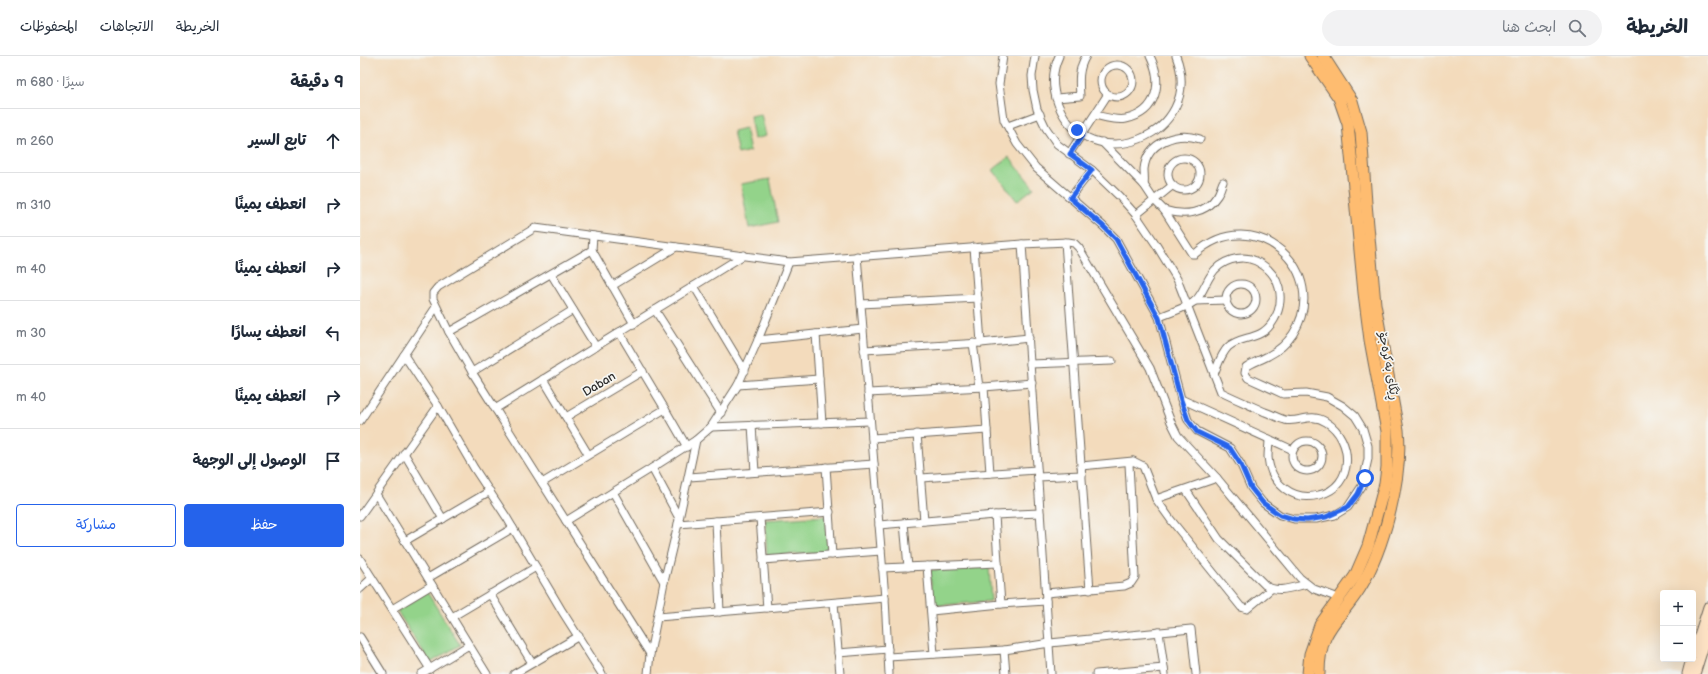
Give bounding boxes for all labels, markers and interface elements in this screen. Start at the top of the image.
search box [1322,10,1602,46]
text: الخريطة [1626,16,1688,39]
icon: search [1566,17,1588,39]
text: المحفوظات [20,18,78,35]
text: الاتجاهات [100,18,154,35]
text: الخريطة [176,18,219,35]
text: ابحث هنا [1502,18,1556,37]
text: 9 دقيقة [290,72,344,92]
text: سيرًا · 680 m [16,74,85,90]
route end [1068,121,1086,139]
icon: ahead [322,130,344,152]
text: تابع السير [248,131,306,150]
text: 260 m [16,133,54,149]
icon: right [322,194,344,216]
text: انعطف يمينًا [235,195,306,214]
text: 310 m [16,197,51,213]
icon: right [322,258,344,280]
text: انعطف يمينًا [235,259,306,278]
text: 40 m [16,261,46,277]
icon: left [322,322,344,344]
text: انعطف يسارًا [231,323,306,342]
text: 30 m [16,325,46,341]
street label: ڕێگای بەکرەجۆ [1373,330,1402,401]
street label: Daban [580,369,619,400]
icon: right [322,386,344,408]
text: انعطف يمينًا [235,387,306,406]
text: 40 m [16,389,46,405]
icon: arrive [322,450,344,472]
text: الوصول إلى الوجهة [192,451,306,470]
route start [1356,469,1374,487]
button: مشاركة [16,504,176,547]
button: حفظ [184,504,344,547]
map controls [1660,590,1696,662]
button: + [1660,590,1696,626]
button: − [1660,626,1696,662]

